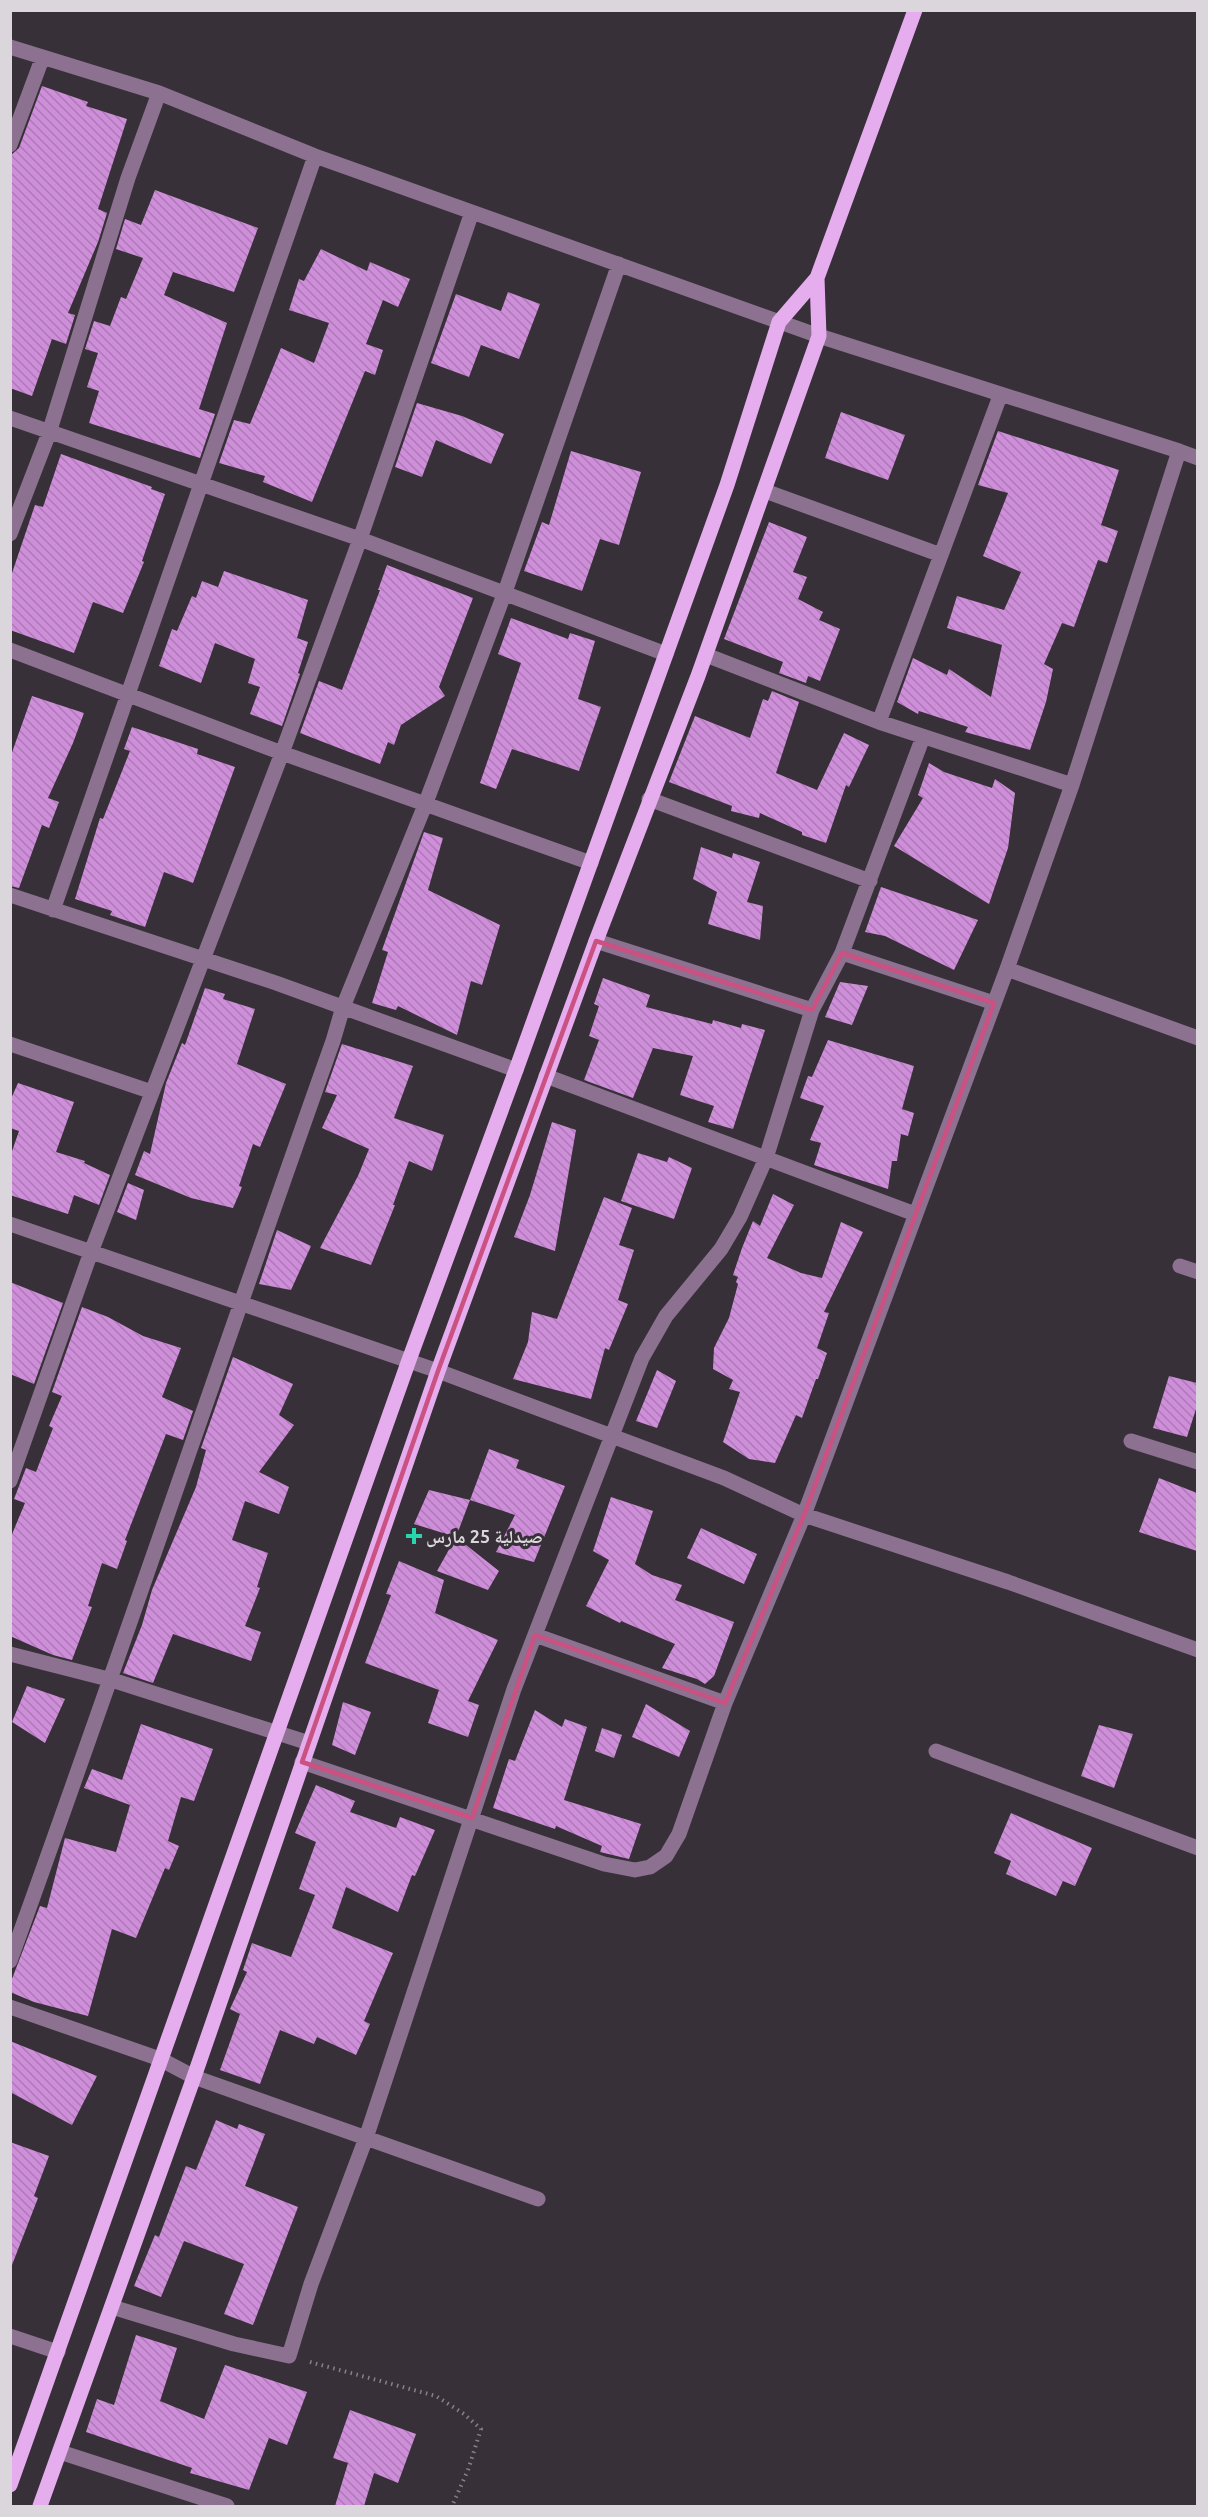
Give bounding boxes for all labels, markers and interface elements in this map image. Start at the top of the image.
place label: صيدلية 25 مارس [426,1526,543,1548]
marker: صيدلية 25 مارس [407,1529,421,1543]

